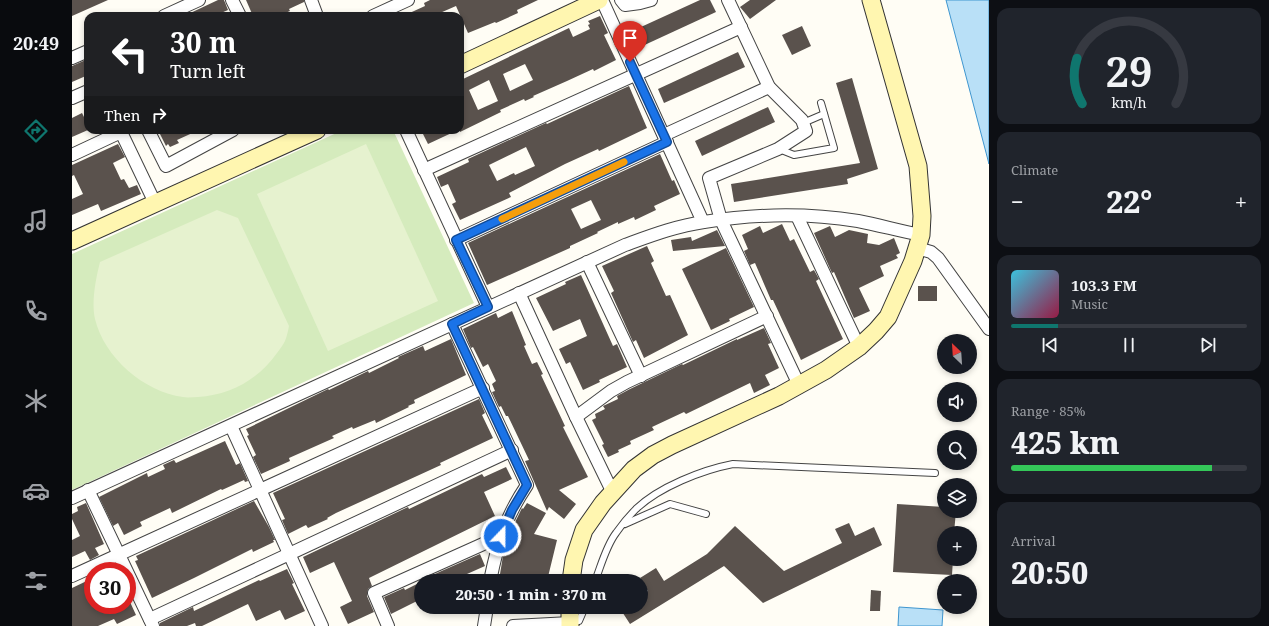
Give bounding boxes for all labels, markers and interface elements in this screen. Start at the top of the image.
pin [613,21,647,62]
text: 30 m [170,23,237,61]
icon: arrive [619,27,641,49]
icon: left [104,28,156,80]
text: 20:49 [13,31,59,55]
text: 29 [1105,43,1153,99]
text: Turn left [170,59,245,83]
text: km/h [1111,92,1147,111]
icon: right [148,104,170,126]
text: Then [104,105,140,125]
icon: directions [22,117,50,145]
text: Climate [1011,161,1058,179]
text: 22° [1106,181,1152,222]
text: − [1011,186,1024,216]
text: + [1235,186,1247,216]
icon: music [22,207,50,235]
text: 103.3 FM [1071,275,1137,295]
text: Music [1071,295,1108,313]
icon: phone [22,297,50,325]
north arrow [937,334,977,374]
map controls [937,334,977,614]
icon: previous [1039,334,1061,356]
icon: pause [1118,334,1140,356]
icon: next [1197,334,1219,356]
button: sound [937,382,977,422]
icon: climate [22,387,50,415]
text: Range · 85% [1011,402,1085,420]
text: 425 km [1011,422,1120,463]
button: search [937,430,977,470]
icon: car [22,477,50,505]
button: layers [937,478,977,518]
position arrow [480,515,522,557]
button: + [937,526,977,566]
text: Arrival [1011,532,1055,550]
text: 20:50 [1011,552,1088,593]
speed limit sign: 30 [84,562,136,614]
icon: filters [22,567,50,595]
button: − [937,574,977,614]
text: 20:50 · 1 min · 370 m [455,584,607,604]

